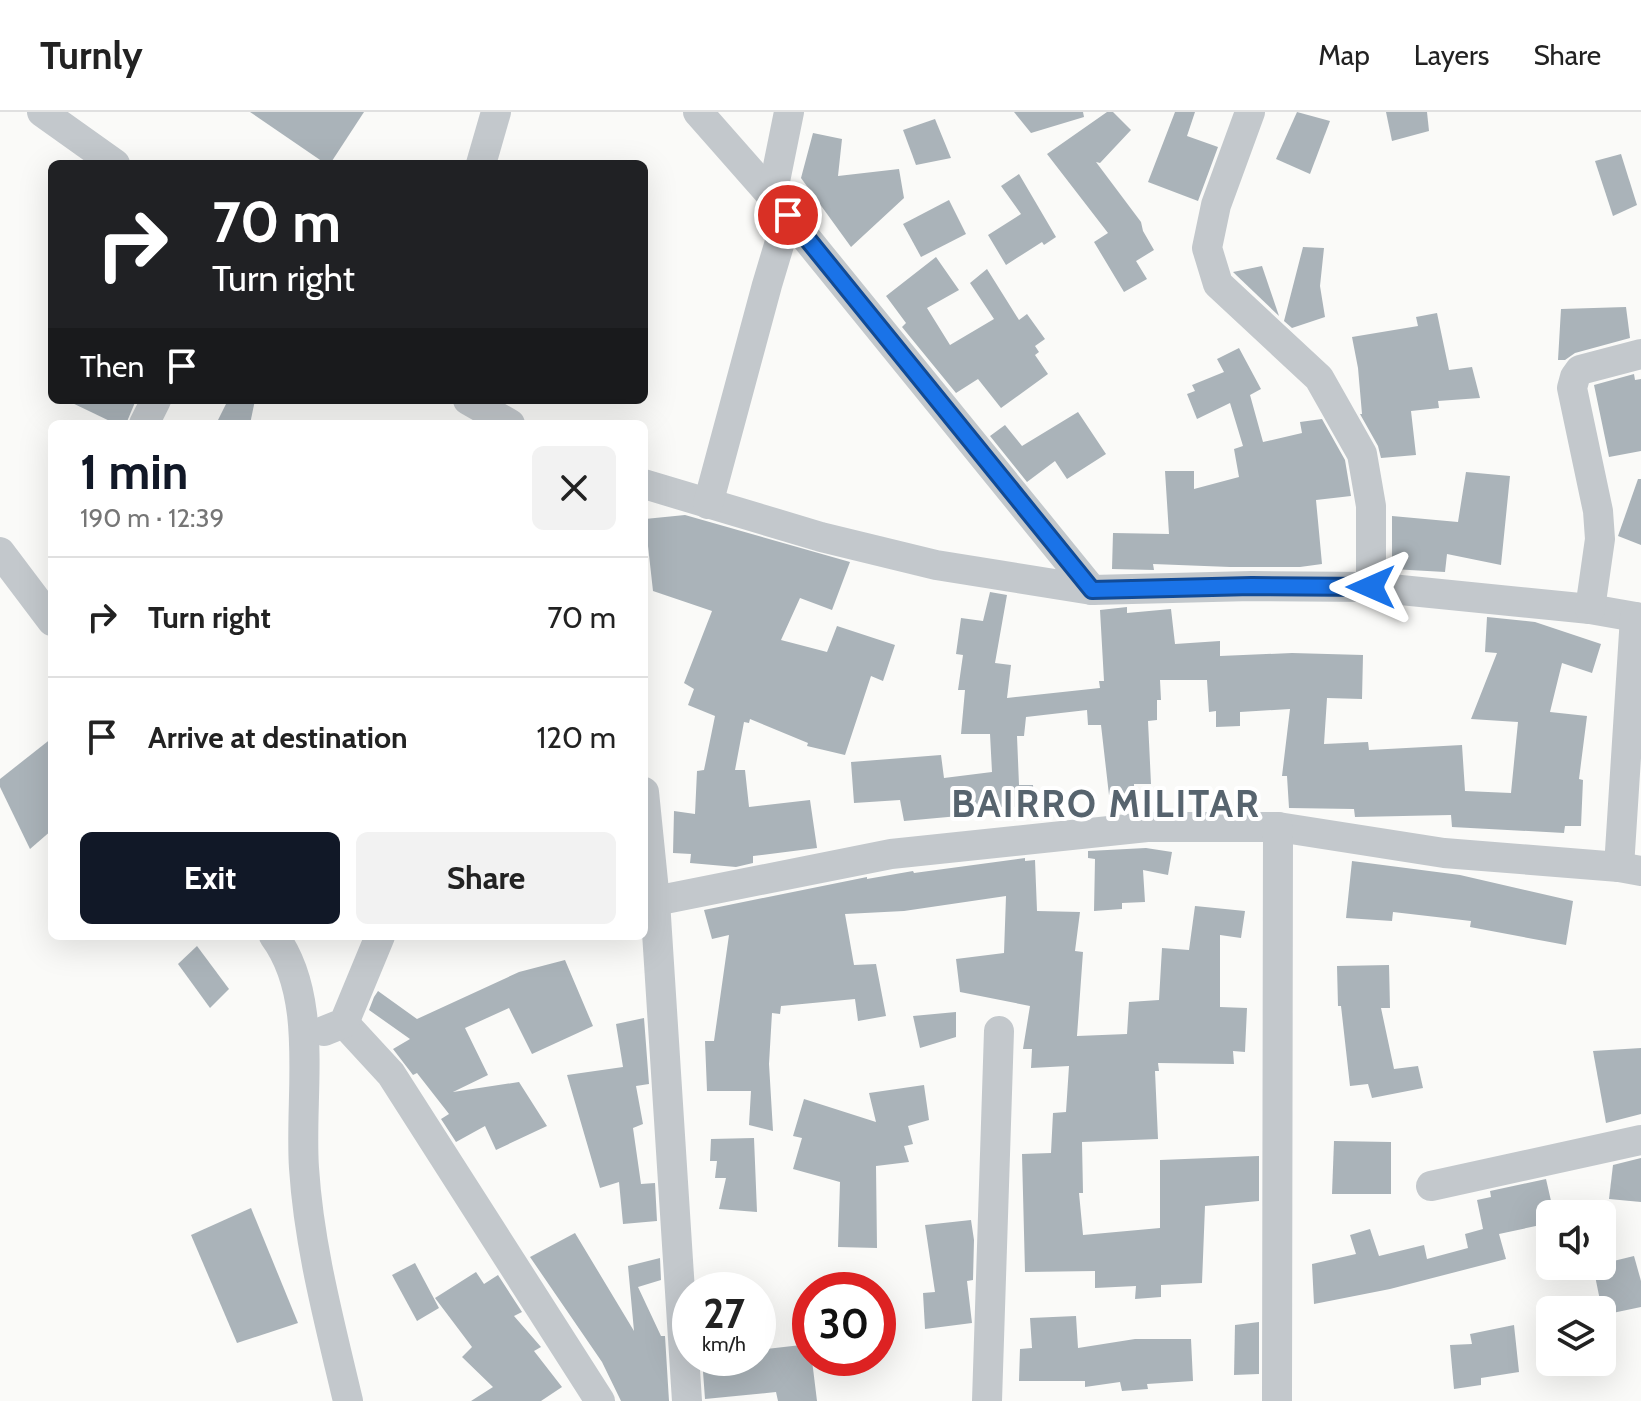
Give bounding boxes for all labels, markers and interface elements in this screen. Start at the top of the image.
text: Turnly [40,32,143,79]
text: Map [1318,38,1370,72]
text: Layers [1414,38,1489,72]
text: Share [1533,38,1601,72]
pin [754,181,822,249]
text: 70 m [212,188,341,256]
icon: right [80,192,184,296]
icon: arrive [766,193,810,237]
text: Turn right [212,256,355,300]
icon: arrive [160,344,204,388]
text: Then [80,348,144,385]
text: 1 min [80,443,188,501]
button: close [532,446,616,530]
text: 190 m · 12:39 [80,502,224,534]
position arrow [1329,545,1413,629]
icon: right [80,595,124,639]
text: Turn right [148,599,271,636]
text: 70 m [547,599,616,636]
icon: arrive [80,715,124,759]
text: Arrive at destination [148,719,408,756]
text: 120 m [536,719,616,756]
district label: BAIRRO MILITAR [951,780,1261,827]
button: Exit [80,832,340,924]
button: Share [356,832,616,924]
map controls [1536,1200,1616,1376]
button: sound [1536,1200,1616,1280]
speed limit sign: 30 [792,1272,896,1376]
text: 27 [703,1289,745,1338]
button: layers [1536,1296,1616,1376]
text: km/h [702,1332,746,1356]

